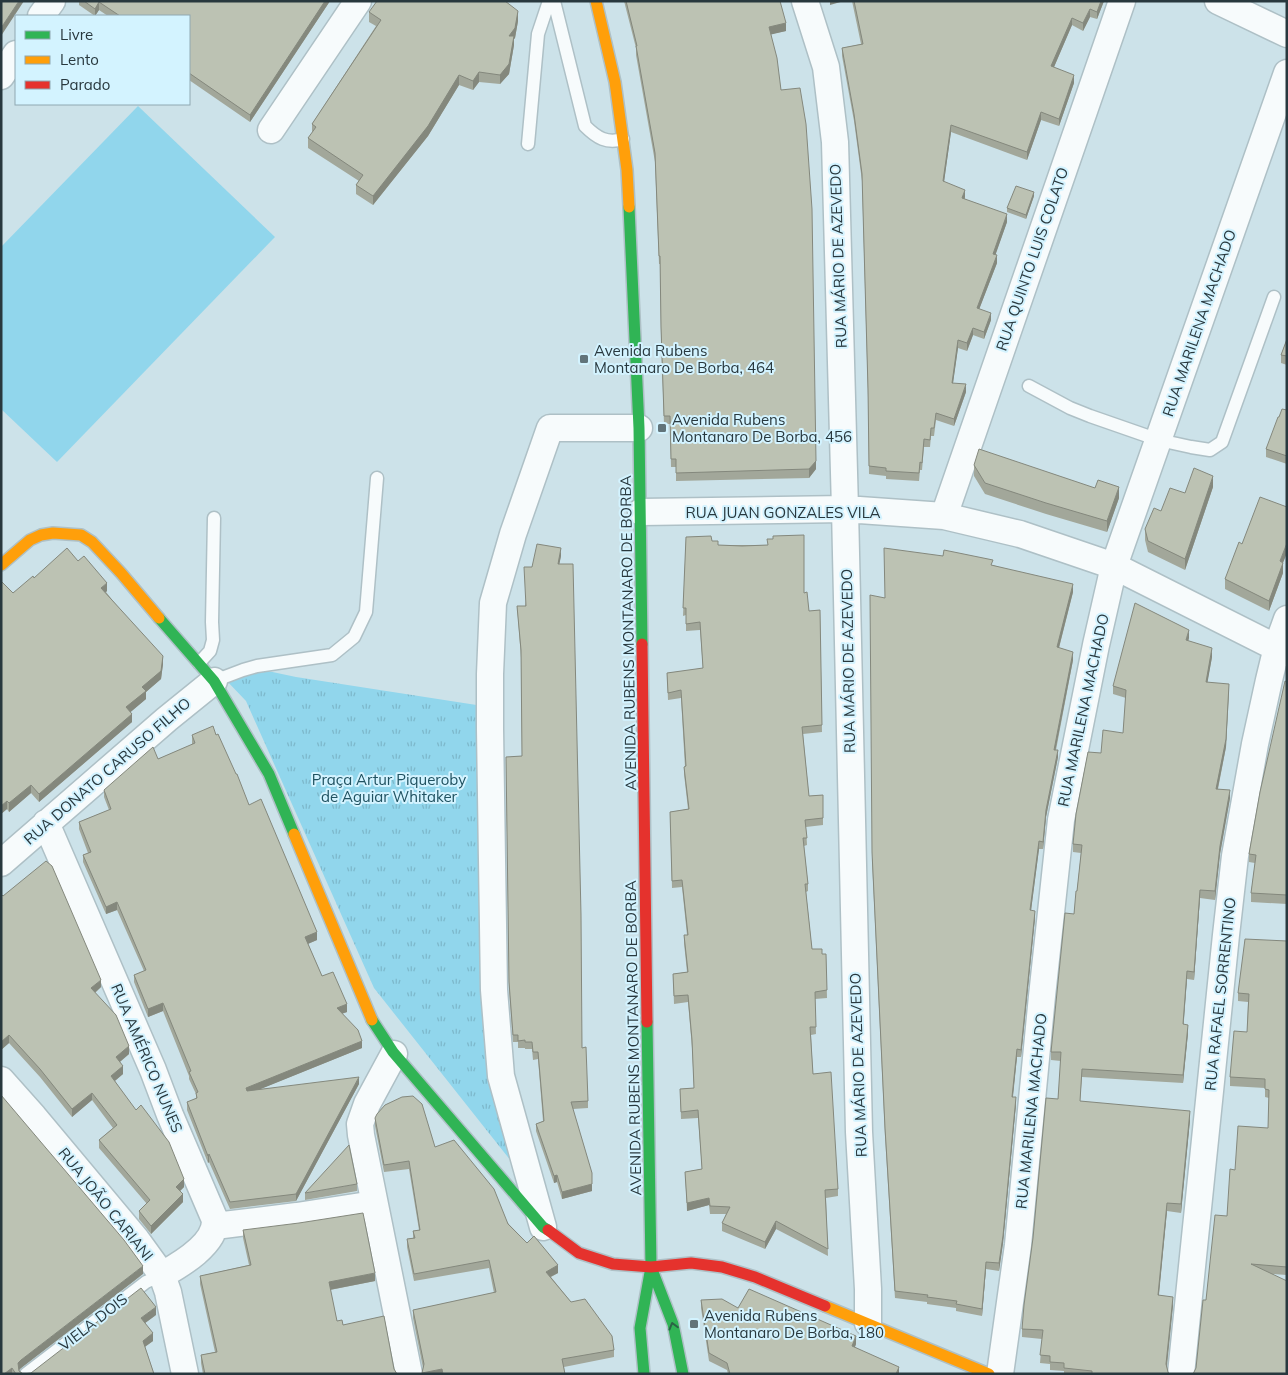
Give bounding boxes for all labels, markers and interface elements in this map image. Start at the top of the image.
legend [15,15,190,105]
text: Livre [60,25,93,44]
text: Lento [60,50,99,69]
text: Parado [60,75,110,94]
street label: RUA MÁRIO DE AZEVEDO [825,164,851,348]
street label: RUA QUINTO LUIS COLATO [992,165,1072,353]
street label: RUA MARILENA MACHADO [1158,227,1240,419]
place label: Avenida Rubens Montanaro De Borba, 464 [594,341,774,377]
marker: Avenida Rubens Montanaro De Borba, 464 [578,353,590,365]
place label: Avenida Rubens Montanaro De Borba, 456 [672,410,852,446]
marker: Avenida Rubens Montanaro De Borba, 456 [656,422,668,434]
street label: AVENIDA RUBENS MONTANARO DE BORBA [616,475,640,791]
street label: RUA JUAN GONZALES VILA [685,503,881,522]
street label: RUA MÁRIO DE AZEVEDO [837,569,859,753]
street label: RUA MARILENA MACHADO [1053,612,1113,808]
street label: RUA DONATO CARUSO FILHO [20,693,194,849]
park label: Praça Artur Piqueroby de Aguiar Whitaker [312,770,466,806]
street label: AVENIDA RUBENS MONTANARO DE BORBA [621,880,645,1196]
street label: RUA RAFAEL SORRENTINO [1200,896,1240,1092]
street label: RUA MÁRIO DE AZEVEDO [845,973,871,1157]
street label: RUA AMÉRICO NUNES [107,981,187,1135]
street label: RUA MARILENA MACHADO [1011,1012,1051,1210]
street label: RUA JOÃO CARIANI [54,1144,158,1264]
street label: VIELA DOIS [55,1289,131,1355]
place label: Avenida Rubens Montanaro De Borba, 180 [704,1306,884,1342]
marker: Avenida Rubens Montanaro De Borba, 180 [688,1318,700,1330]
one-way arrow [668,1323,678,1331]

